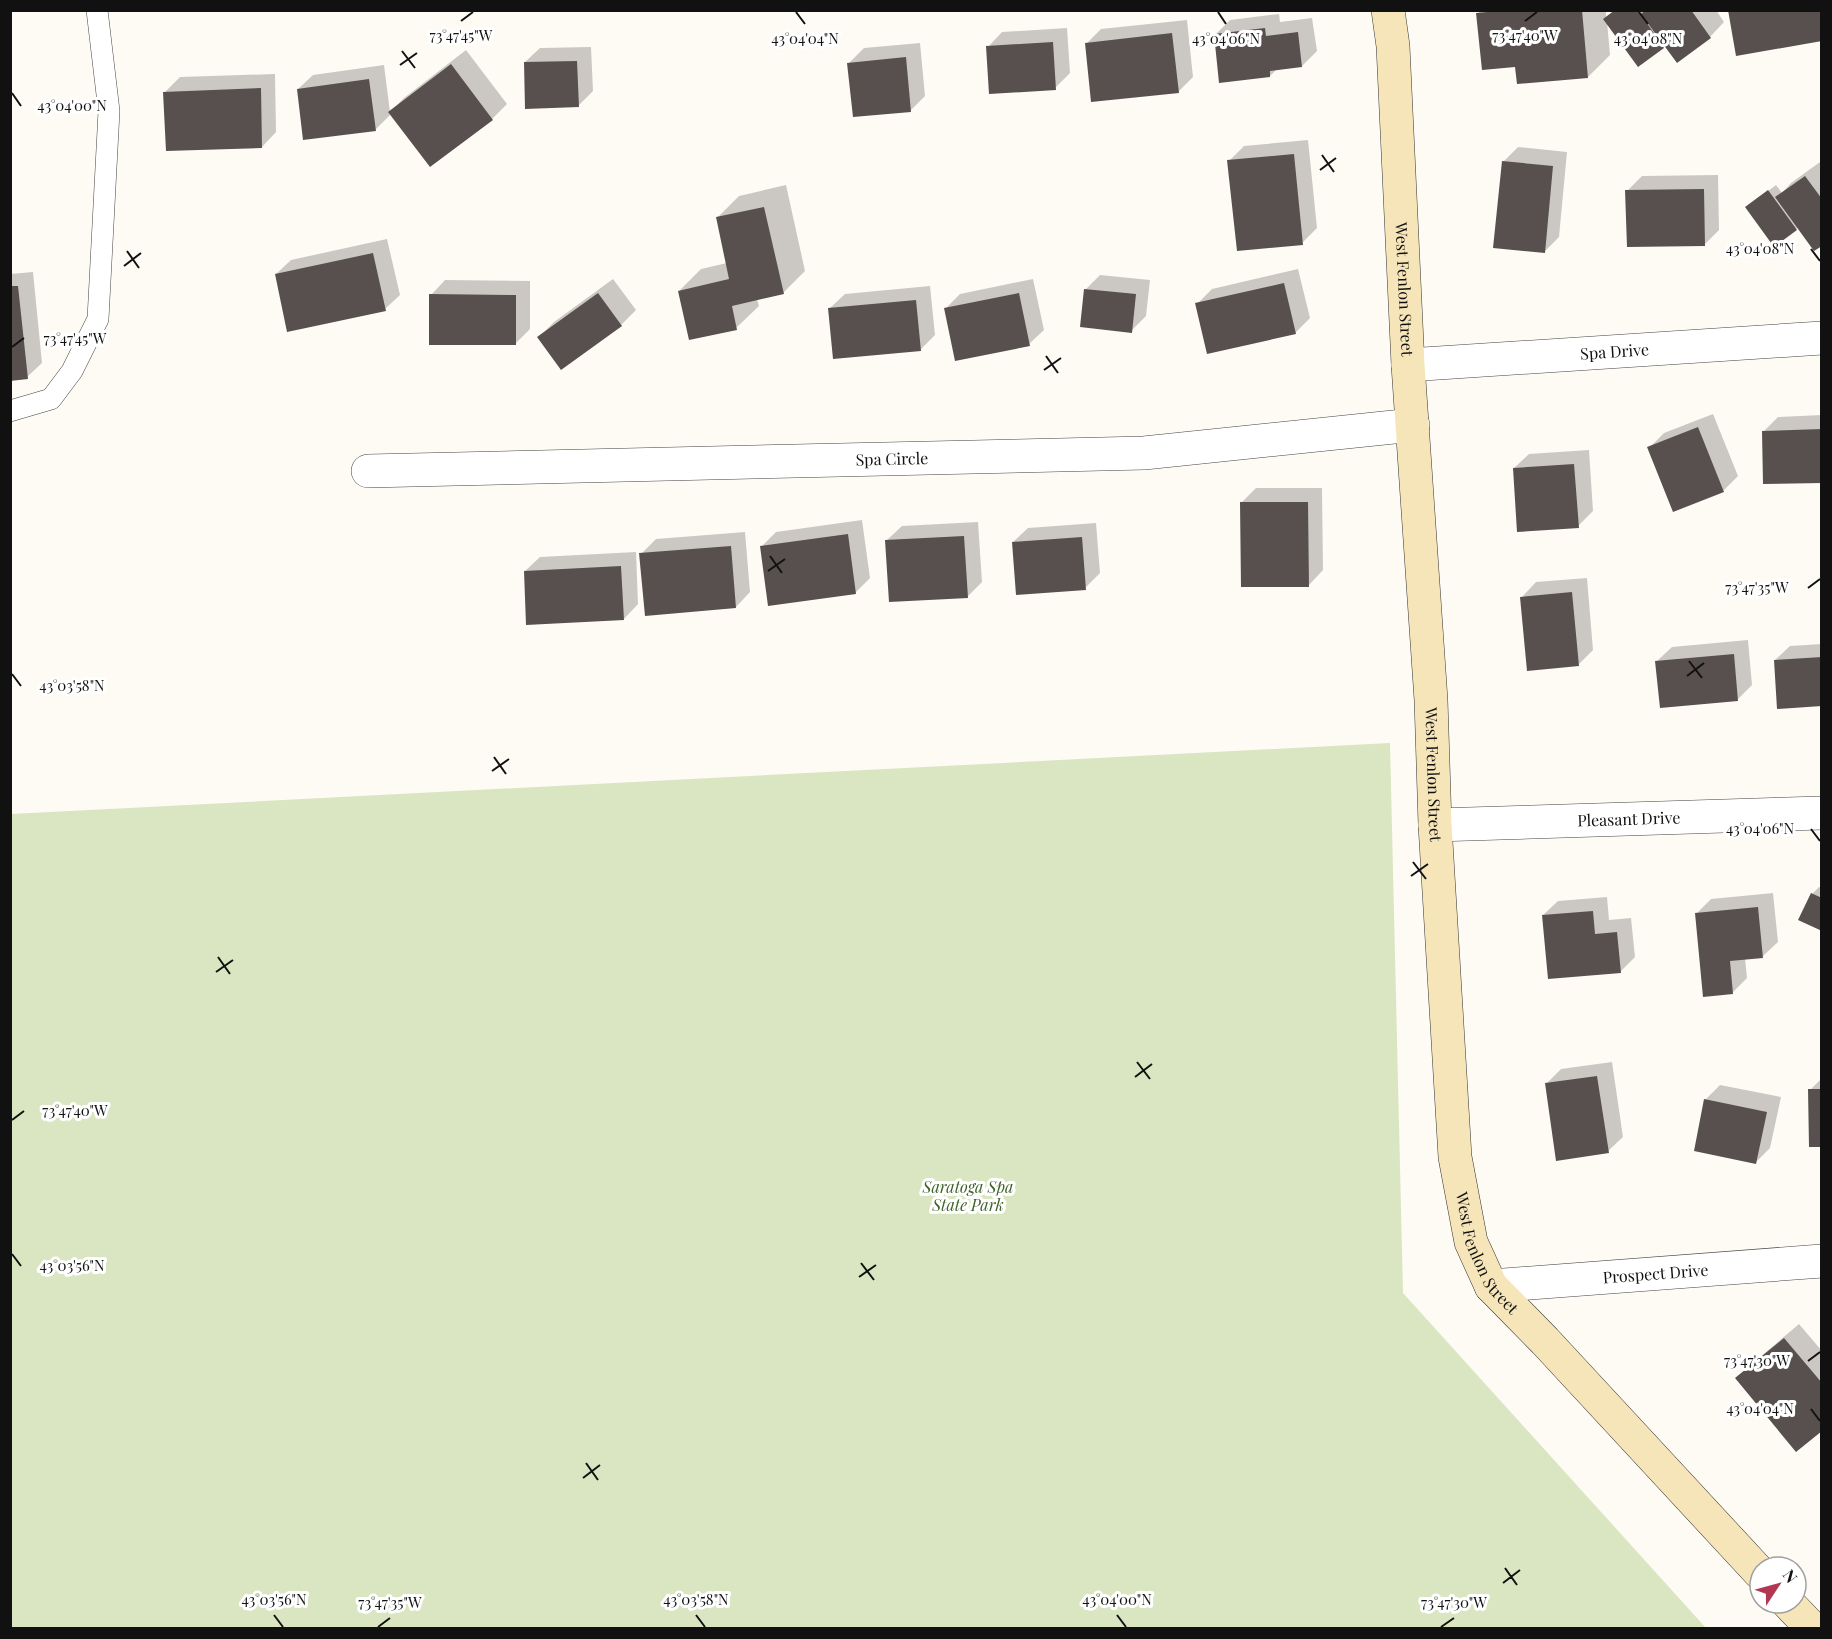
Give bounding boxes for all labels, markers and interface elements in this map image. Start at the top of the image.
text: 73°47'45"W [430,25,493,45]
text: 73°47'40"W [1492,25,1558,45]
text: 43°04'04"N [771,28,839,48]
text: 43°04'06"N [1192,28,1261,48]
text: 43°04'08"N [1614,28,1683,48]
text: 43°04'00"N [37,95,107,115]
street label: West Fenlon Street [1391,221,1419,357]
text: 43°04'08"N [1726,238,1795,258]
text: 73°47'45"W [44,328,107,348]
street label: Spa Drive [1579,338,1650,364]
street label: Spa Circle [855,447,928,470]
text: 73°47'35"W [1725,577,1789,597]
text: 43°03'58"N [39,675,105,695]
street label: West Fenlon Street [1421,706,1447,842]
street label: Pleasant Drive [1577,806,1681,831]
text: 43°04'06"N [1726,818,1795,838]
text: 73°47'40"W [42,1100,108,1120]
park label: Saratoga Spa State Park [922,1176,1013,1215]
street label: West Fenlon Street [1452,1189,1524,1318]
text: 43°03'56"N [39,1255,105,1275]
street label: Prospect Drive [1602,1259,1709,1288]
text: 73°47'30"W [1724,1350,1790,1370]
text: 43°04'04"N [1726,1398,1794,1418]
north arrow [1748,1555,1808,1615]
text: N [1779,1565,1803,1587]
text: 43°03'56"N [241,1589,307,1609]
text: 43°03'58"N [663,1589,729,1609]
text: 43°04'00"N [1082,1589,1152,1609]
text: 73°47'35"W [358,1592,422,1612]
text: 73°47'30"W [1421,1592,1487,1612]

